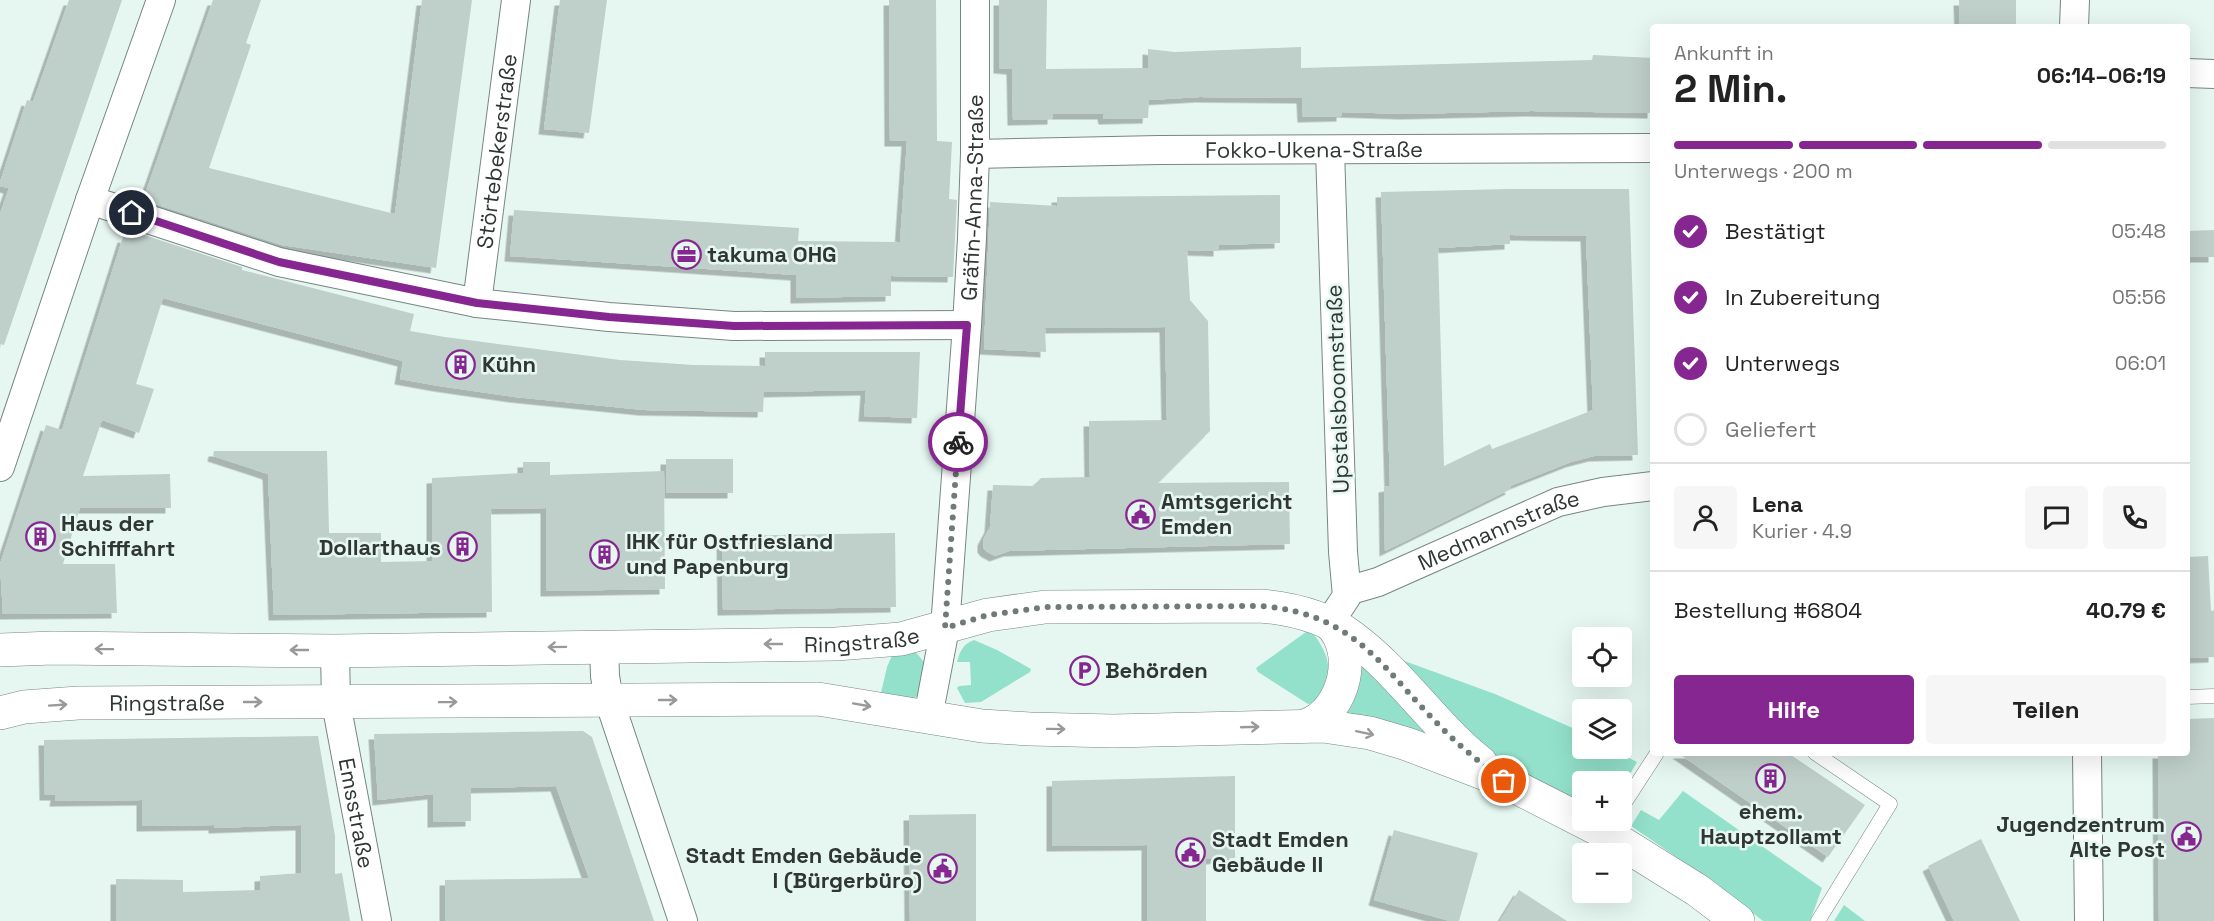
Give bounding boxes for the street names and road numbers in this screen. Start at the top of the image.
street label: Störtebekerstraße [470,52,523,250]
street label: Gräfin-Anna-Straße [954,94,989,302]
street label: Fokko-Ukena-Straße [1205,135,1423,164]
street label: Upstalsboomstraße [1319,284,1355,494]
street label: Medmannstraße [1413,484,1582,577]
street label: Ringstraße [804,621,923,658]
street label: Ringstraße [109,688,225,717]
street label: Emsstraße [333,756,381,871]

